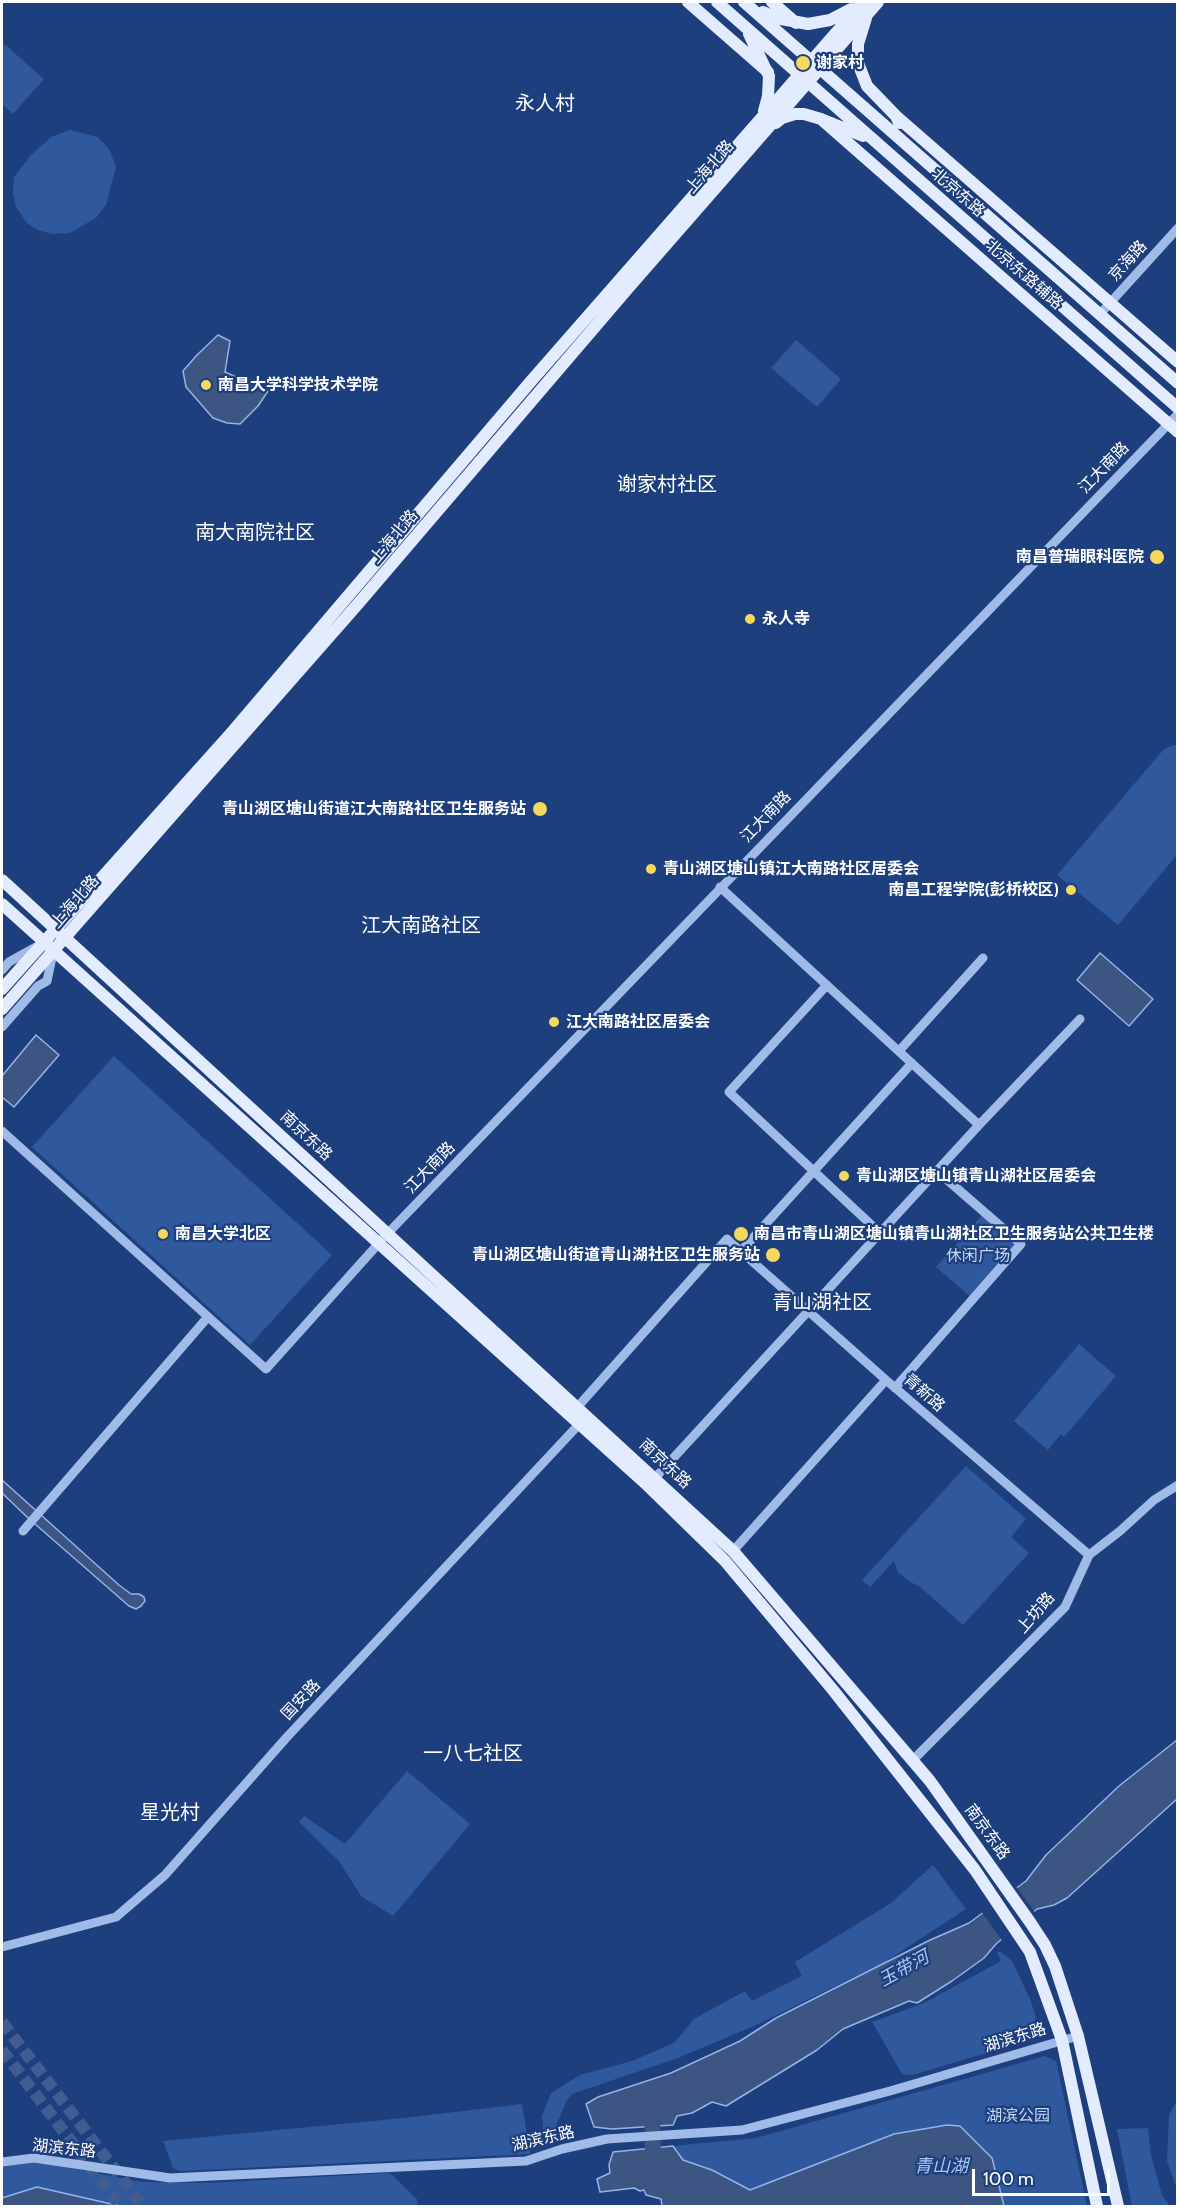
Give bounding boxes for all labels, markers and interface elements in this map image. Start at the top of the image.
place label: 谢家村 [816,53,864,73]
marker: 谢家村 [794,54,812,72]
district label: 永人村 [515,92,575,116]
street label: 上海北路 [682,137,738,197]
street label: 北京东路 [928,165,988,221]
street label: 北京东路辅路 [981,236,1067,314]
street label: 京海路 [1105,237,1151,285]
place label: 南昌大学科学技术学院 [218,375,378,395]
marker: 南昌大学科学技术学院 [199,378,213,392]
street label: 江大南路 [1075,438,1133,498]
district label: 谢家村社区 [617,473,717,497]
street label: 上海北路 [366,506,422,568]
district label: 南大南院社区 [195,521,315,545]
place label: 南昌普瑞眼科医院 [1016,547,1144,567]
marker: 南昌普瑞眼科医院 [1148,548,1166,566]
place label: 永人寺 [762,609,810,629]
marker: 永人寺 [743,612,757,626]
street label: 江大南路 [737,787,795,847]
place label: 青山湖区塘山街道江大南路社区卫生服务站 [222,799,526,819]
marker: 青山湖区塘山街道江大南路社区卫生服务站 [531,800,549,818]
place label: 青山湖区塘山镇江大南路社区居委会 [663,859,919,879]
marker: 青山湖区塘山镇江大南路社区居委会 [644,862,658,876]
street label: 上海北路 [47,872,103,932]
place label: 南昌工程学院(彭桥校区) [889,880,1059,900]
marker: 南昌工程学院(彭桥校区) [1064,883,1078,897]
district label: 江大南路社区 [361,914,481,938]
place label: 江大南路社区居委会 [566,1012,710,1032]
marker: 江大南路社区居委会 [547,1015,561,1029]
street label: 南京东路 [276,1107,336,1165]
street label: 江大南路 [401,1138,459,1198]
place label: 青山湖区塘山镇青山湖社区居委会 [856,1166,1096,1186]
marker: 青山湖区塘山镇青山湖社区居委会 [837,1169,851,1183]
place label: 南昌大学北区 [175,1224,271,1244]
place label: 南昌市青山湖区塘山镇青山湖社区卫生服务站公共卫生楼 [754,1224,1154,1244]
marker: 南昌市青山湖区塘山镇青山湖社区卫生服务站公共卫生楼 [732,1225,750,1243]
marker: 南昌大学北区 [156,1227,170,1241]
place label: 青山湖区塘山街道青山湖社区卫生服务站 [472,1245,760,1265]
marker: 青山湖区塘山街道青山湖社区卫生服务站 [764,1246,782,1264]
park label: 休闲广场 [946,1246,1010,1266]
district label: 青山湖社区 [772,1291,872,1315]
street label: 青新路 [900,1370,948,1416]
street label: 南京东路 [635,1435,695,1493]
street label: 上坊路 [1013,1589,1059,1637]
street label: 国安路 [278,1676,324,1724]
district label: 一八七社区 [423,1742,523,1766]
street label: 南京东路 [960,1800,1014,1864]
district label: 星光村 [140,1801,200,1825]
water label: 玉带河 [875,1946,933,1992]
street label: 湖滨东路 [982,2019,1048,2057]
park label: 湖滨公园 [986,2106,1050,2126]
street label: 湖滨东路 [510,2122,576,2156]
street label: 湖滨东路 [31,2136,97,2162]
water label: 青山湖 [914,2156,968,2178]
scale bar [975,2157,1113,2195]
text: 100 m [983,2168,1034,2190]

